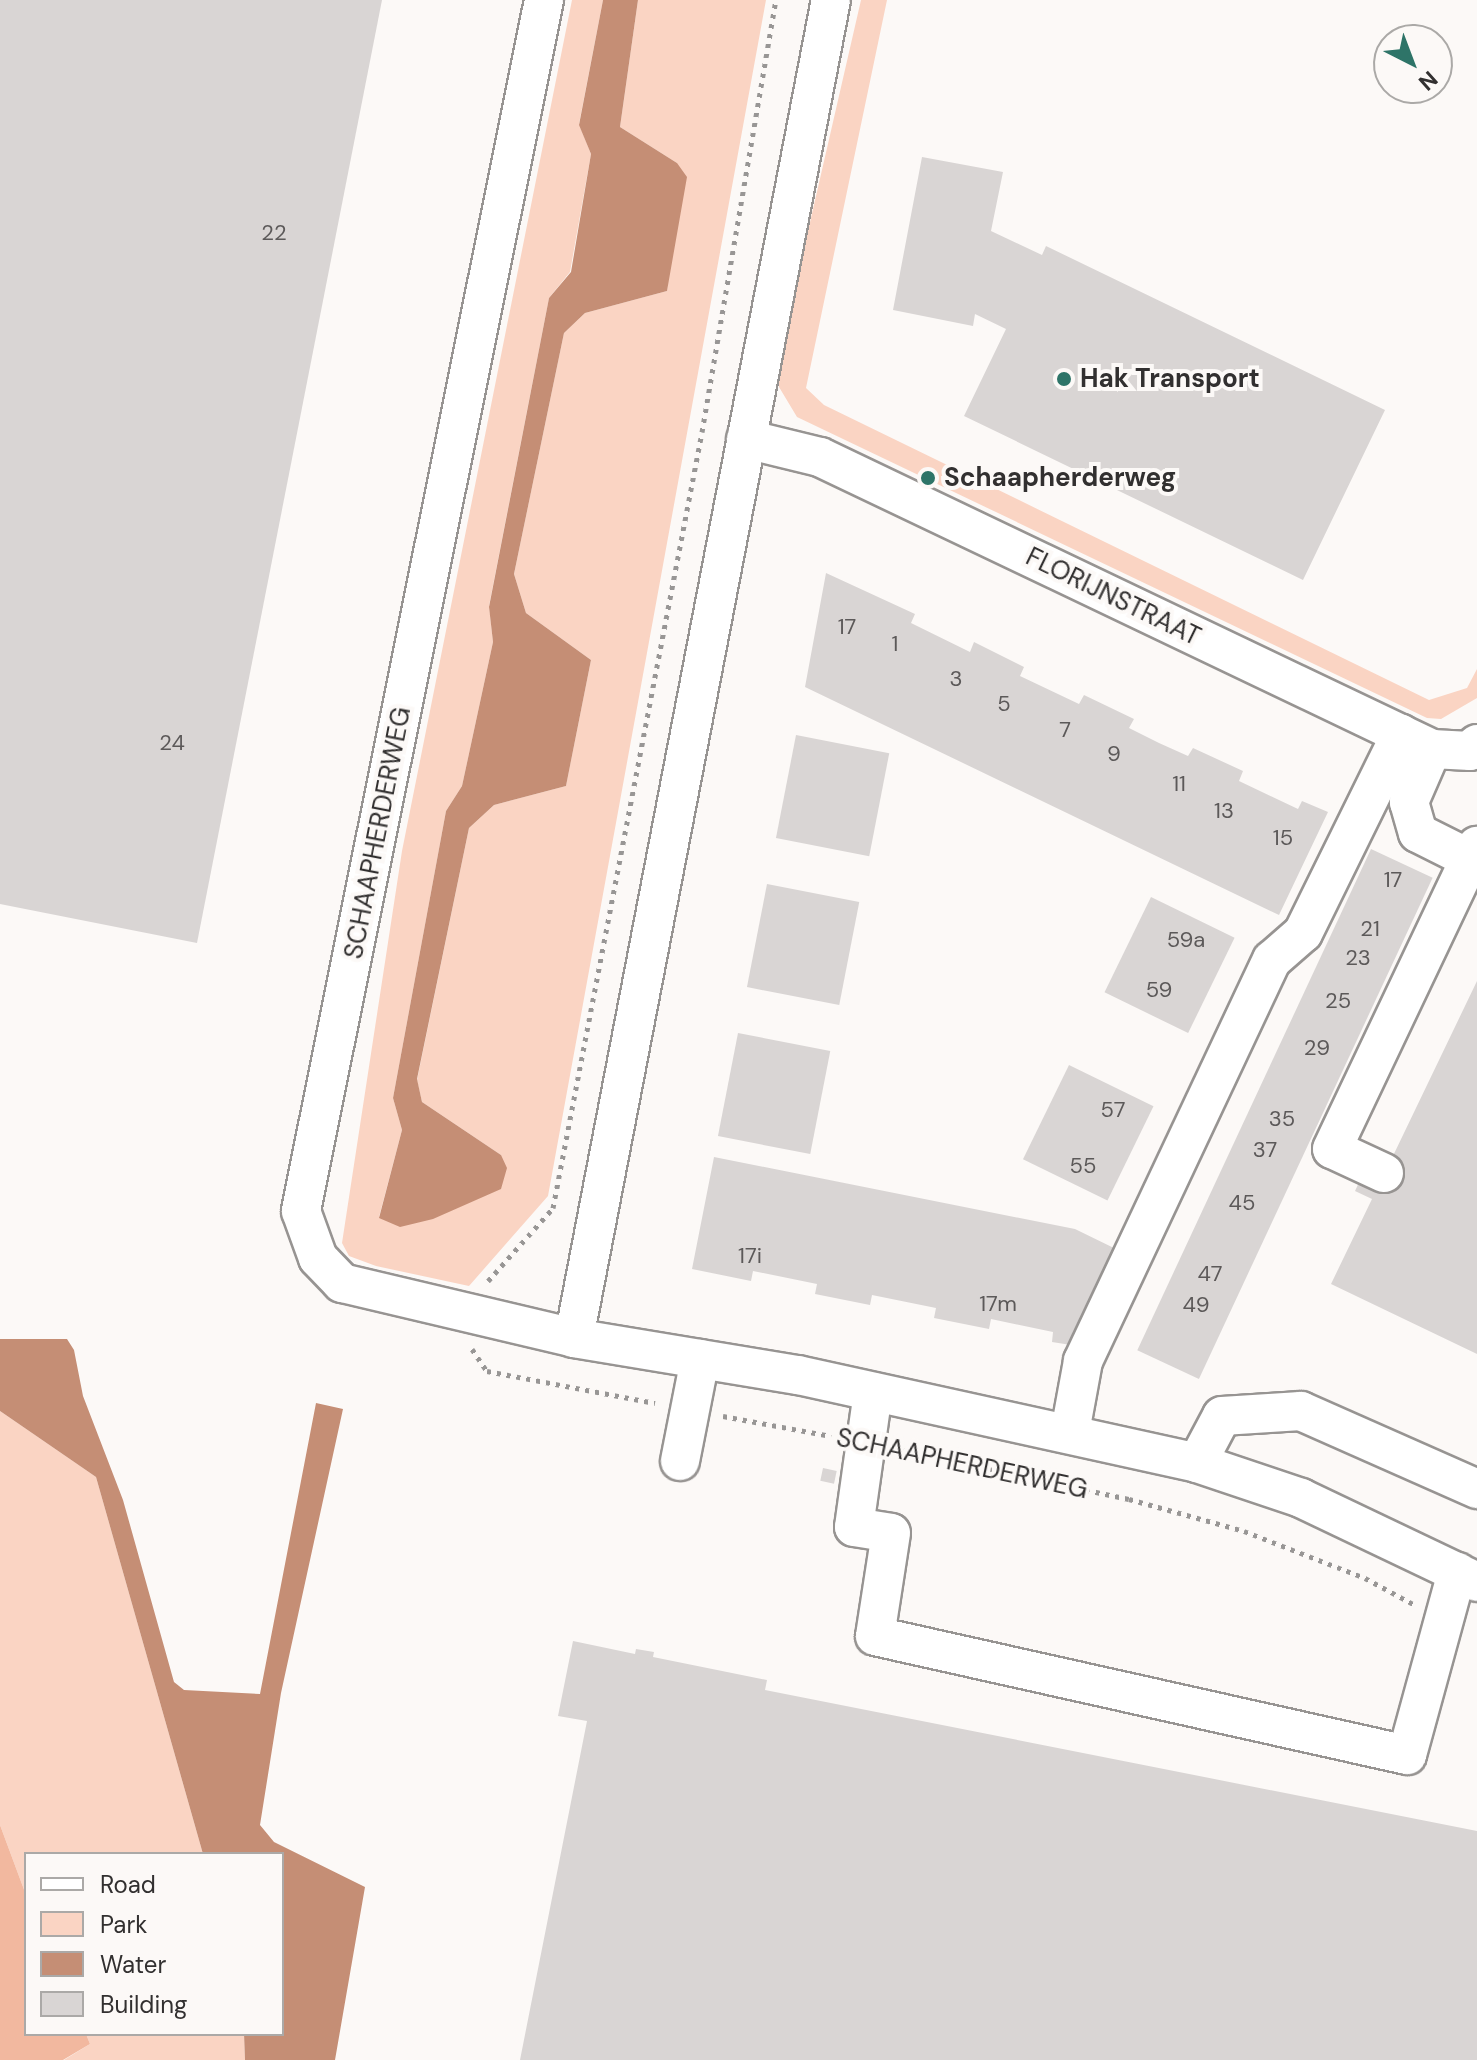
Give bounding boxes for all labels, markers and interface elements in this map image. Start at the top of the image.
north arrow [1373,24,1453,104]
text: N [1412,65,1444,97]
house number: 22 [261,220,287,246]
place label: Hak Transport [1080,363,1260,395]
marker: Hak Transport [1055,370,1073,388]
place label: Schaapherderweg [944,462,1176,494]
marker: Schaapherderweg [919,469,937,487]
street label: FLORIJNSTRAAT [1021,541,1205,653]
house number: 17 [838,614,856,640]
house number: 1 [892,631,898,657]
house number: 3 [949,666,963,692]
house number: 5 [997,691,1011,717]
street label: SCHAAPHERDERWEG [338,704,418,962]
house number: 7 [1059,717,1071,743]
house number: 24 [159,730,185,756]
house number: 9 [1107,741,1121,767]
house number: 11 [1172,771,1186,797]
house number: 13 [1214,798,1234,824]
house number: 15 [1273,825,1293,851]
house number: 17 [1384,867,1402,893]
house number: 21 [1360,916,1380,942]
house number: 59a [1167,927,1205,953]
house number: 23 [1345,945,1371,971]
house number: 59 [1146,977,1172,1003]
house number: 25 [1325,988,1351,1014]
house number: 29 [1304,1035,1330,1061]
house number: 57 [1101,1097,1125,1123]
house number: 35 [1269,1106,1295,1132]
house number: 37 [1253,1137,1277,1163]
house number: 55 [1070,1153,1096,1179]
house number: 45 [1229,1190,1255,1216]
house number: 17i [738,1243,762,1269]
house number: 47 [1197,1261,1223,1287]
house number: 17m [979,1291,1017,1317]
house number: 49 [1182,1292,1210,1318]
street label: SCHAAPHERDERWEG [834,1422,1090,1506]
legend [24,1852,284,2036]
text: Road [100,1869,156,1900]
text: Park [100,1909,147,1940]
text: Water [100,1949,166,1980]
text: Building [100,1989,187,2020]

